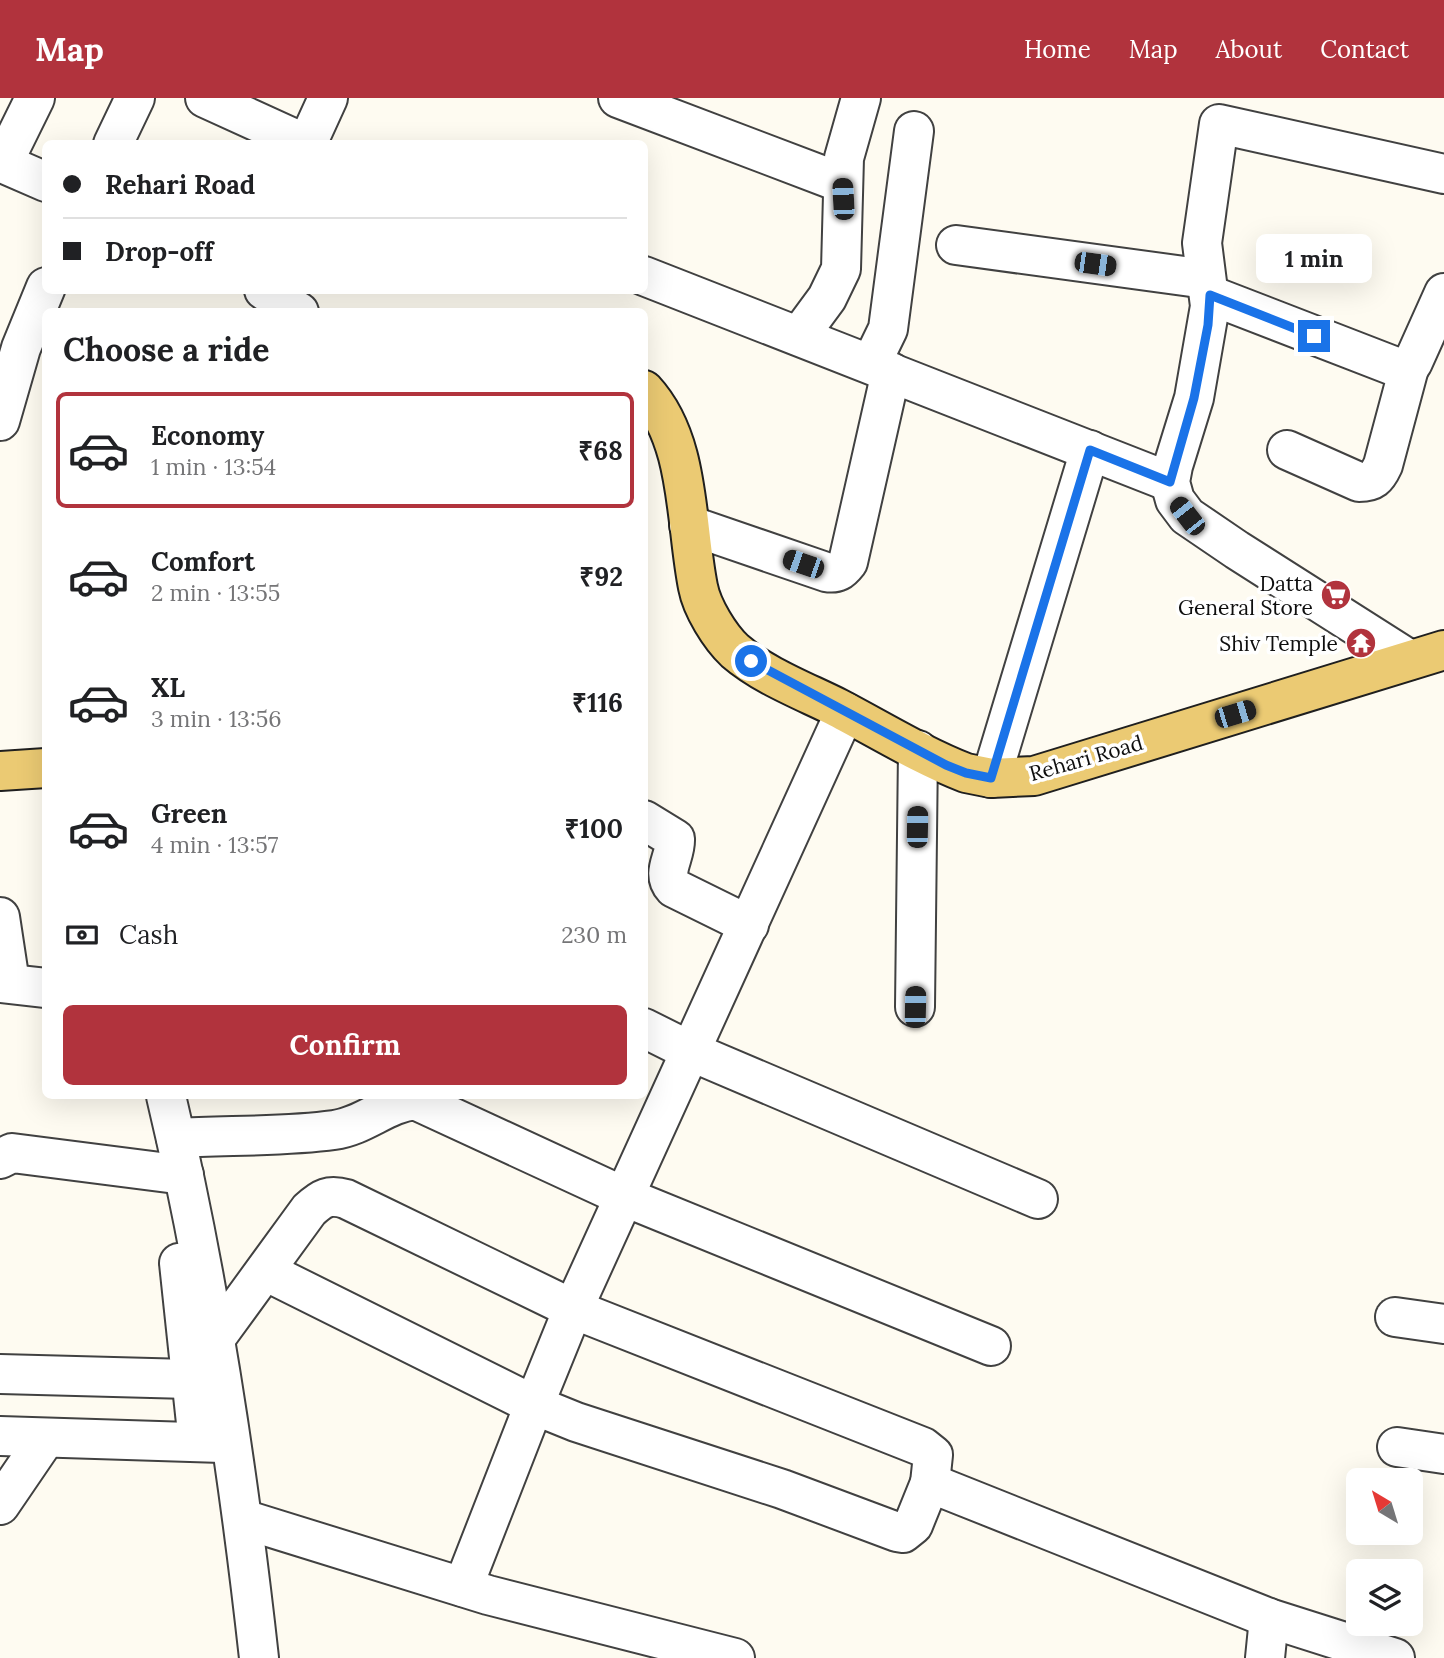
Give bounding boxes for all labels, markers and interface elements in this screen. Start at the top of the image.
text: Map [35,28,104,70]
text: Home [1024,34,1091,65]
text: Map [1129,34,1178,65]
text: About [1216,34,1282,65]
text: Contact [1320,34,1409,65]
text: Rehari Road [105,168,255,201]
car [832,177,855,221]
callout: 1 min [1256,234,1372,284]
text: Drop-off [105,235,213,268]
text: 1 min [1285,244,1343,273]
car [1073,251,1118,277]
route end [1298,320,1330,352]
text: Choose a ride [63,329,270,370]
icon: car [67,419,130,482]
text: Economy [151,419,264,452]
text: ₹68 [578,434,623,467]
text: 1 min · 13:54 [151,452,276,481]
car [1166,493,1209,539]
icon: car [67,545,130,608]
text: Comfort [151,545,255,578]
car [780,547,827,581]
text: ₹92 [579,560,623,593]
place label: Datta General Store [1178,570,1313,621]
text: 2 min · 13:55 [151,578,280,607]
supermarket icon: Datta General Store [1319,578,1353,612]
temple icon: Shiv Temple [1344,626,1378,660]
place label: Shiv Temple [1219,630,1338,657]
route start [735,645,767,677]
icon: car [67,671,130,734]
text: XL [151,671,185,704]
text: ₹116 [572,686,623,719]
car [1212,698,1259,730]
text: 3 min · 13:56 [151,704,281,733]
street label: Rehari Road [1026,729,1146,787]
icon: car [67,797,130,860]
text: Green [151,797,227,830]
car [907,806,928,848]
text: ₹100 [564,812,623,845]
text: 4 min · 13:57 [151,830,278,859]
icon: cash [63,916,101,954]
text: Cash [119,918,178,951]
text: 230 m [561,920,627,949]
car [905,986,926,1028]
button: Confirm [63,1005,627,1085]
north arrow [1346,1468,1423,1545]
map controls [1346,1468,1423,1636]
button: layers [1346,1559,1423,1636]

